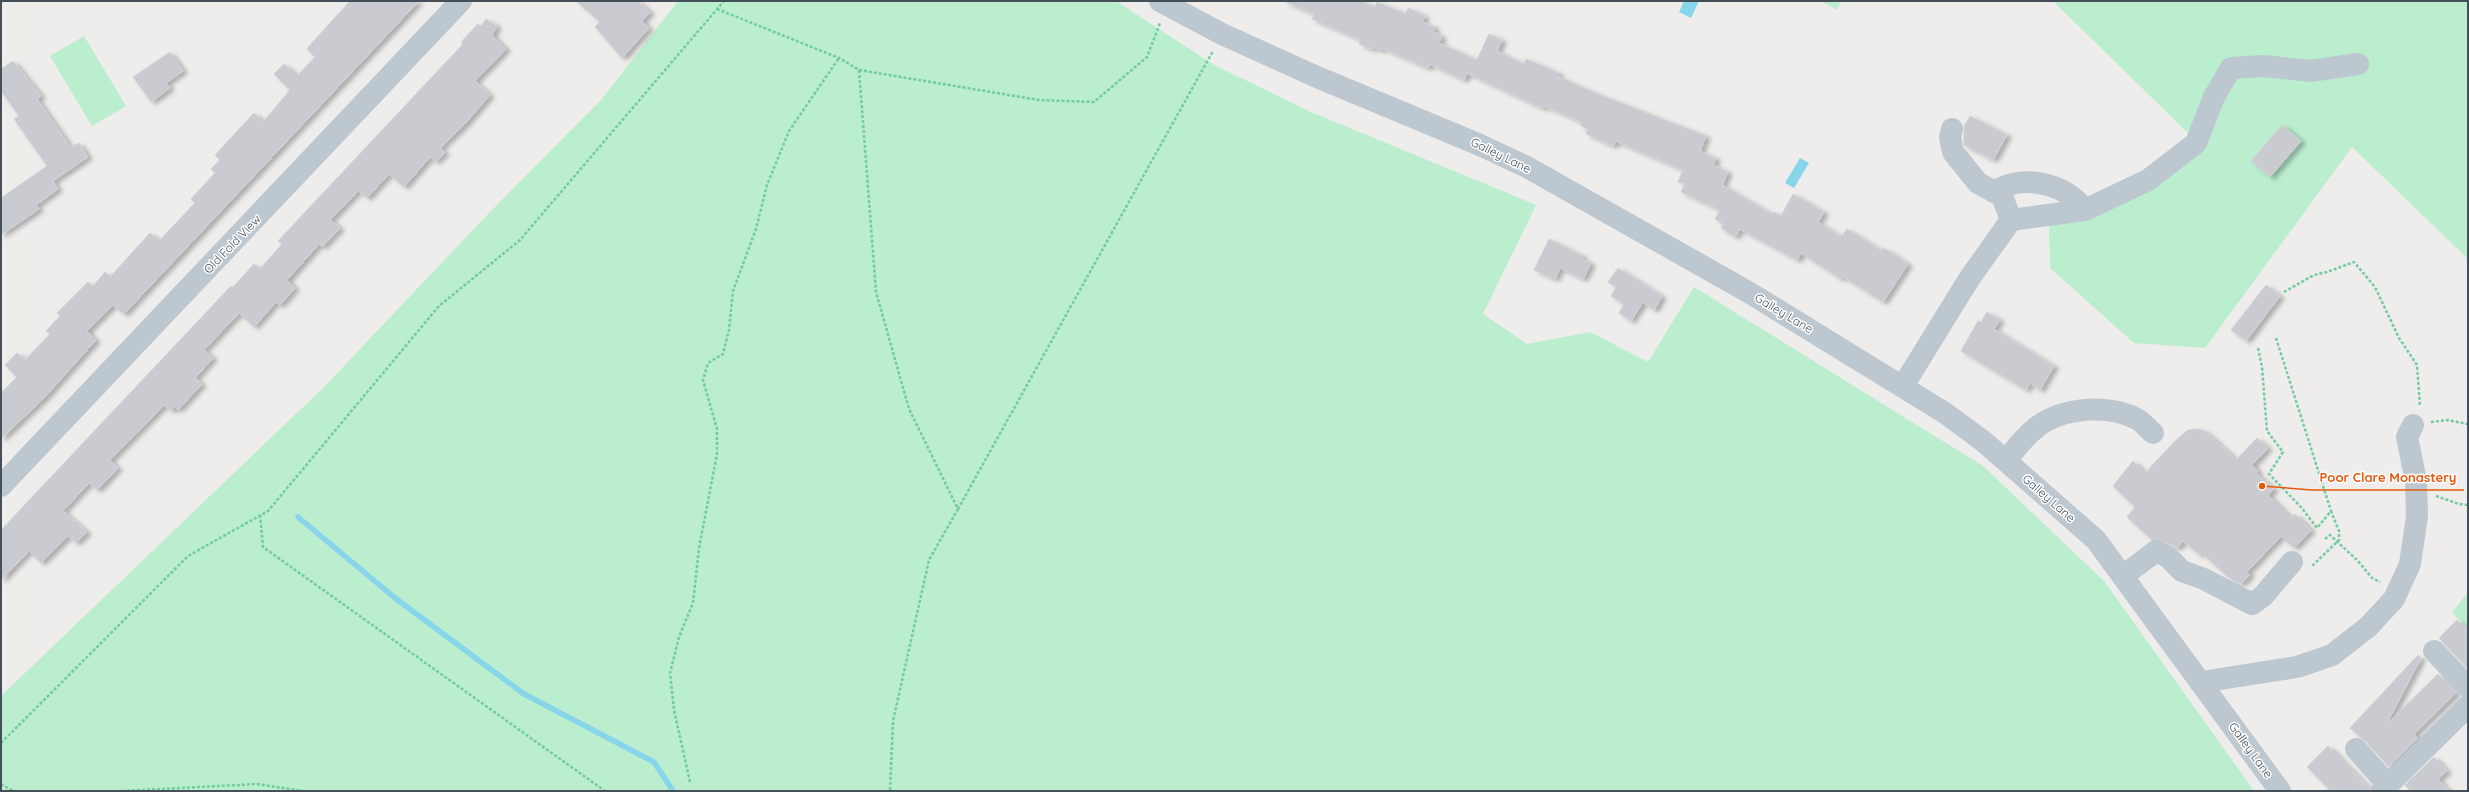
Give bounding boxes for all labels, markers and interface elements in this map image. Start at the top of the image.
street label: Galley Lane [1468,134,1534,176]
street label: Old Fold View [200,212,264,276]
street label: Galley Lane [1752,290,1816,336]
callout: Poor Clare Monastery [2312,465,2464,490]
text: Poor Clare Monastery [2320,469,2456,485]
street label: Galley Lane [2019,471,2079,525]
street label: Galley Lane [2226,719,2276,781]

